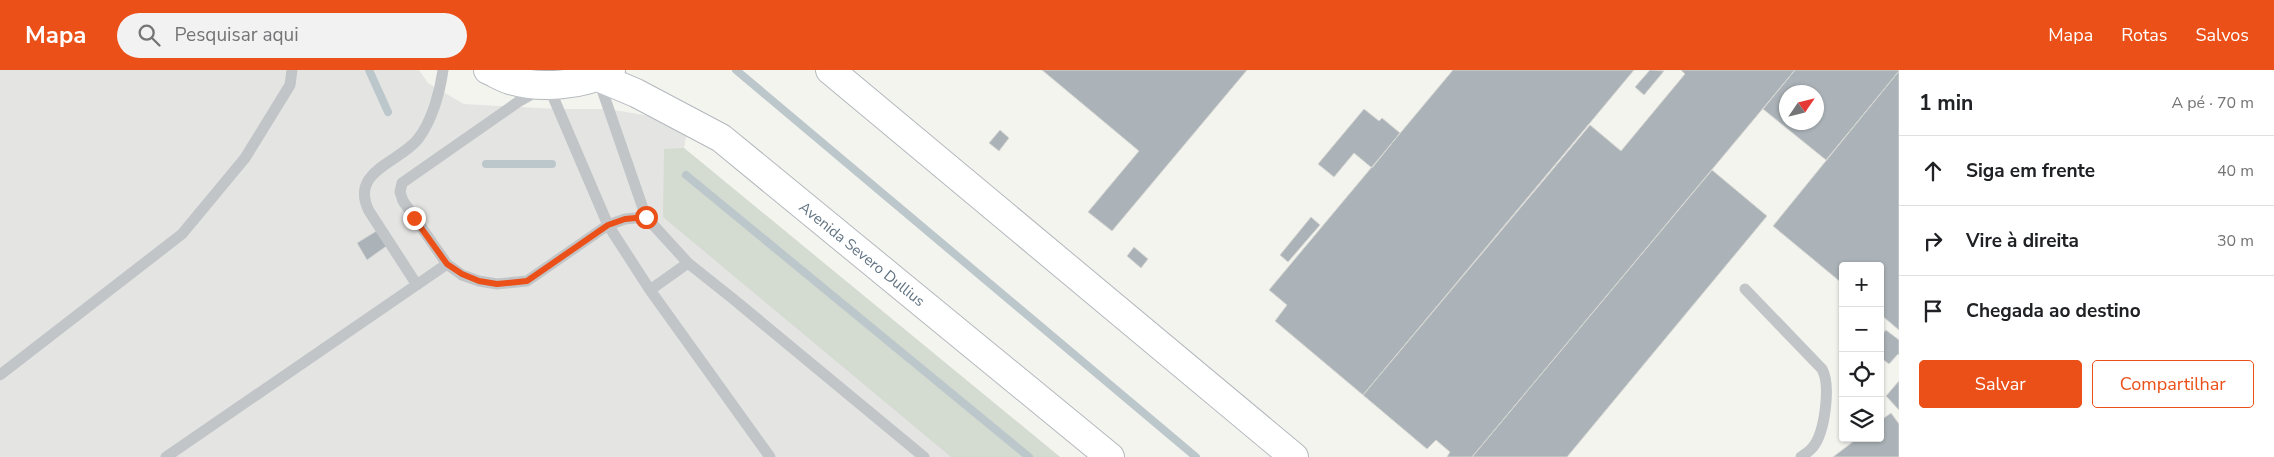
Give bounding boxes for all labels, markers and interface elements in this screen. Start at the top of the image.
search box [117,13,467,58]
text: Mapa [25,19,87,51]
icon: search [135,21,163,49]
text: Pesquisar aqui [175,22,299,48]
text: Mapa [2048,23,2093,47]
text: Rotas [2121,23,2167,47]
text: Salvos [2195,23,2249,47]
north arrow [1779,85,1824,130]
text: 1 min [1919,89,1973,117]
text: A pé · 70 m [2172,92,2254,114]
icon: ahead [1919,157,1947,185]
text: Siga em frente [1966,158,2095,184]
text: 40 m [2217,160,2254,182]
street label: Avenida Severo Dullius [795,197,929,311]
route start [635,206,658,229]
route end [403,207,426,230]
icon: right [1919,227,1947,255]
text: Vire à direita [1966,228,2079,254]
text: 30 m [2217,230,2254,252]
map controls [1839,262,1884,442]
button: + [1839,262,1884,307]
icon: arrive [1919,297,1947,325]
text: Chegada ao destino [1966,298,2141,324]
button: − [1839,307,1884,352]
button: locate [1839,352,1884,397]
button: Salvar [1919,360,2082,408]
button: Compartilhar [2092,360,2254,408]
button: layers [1839,397,1884,442]

